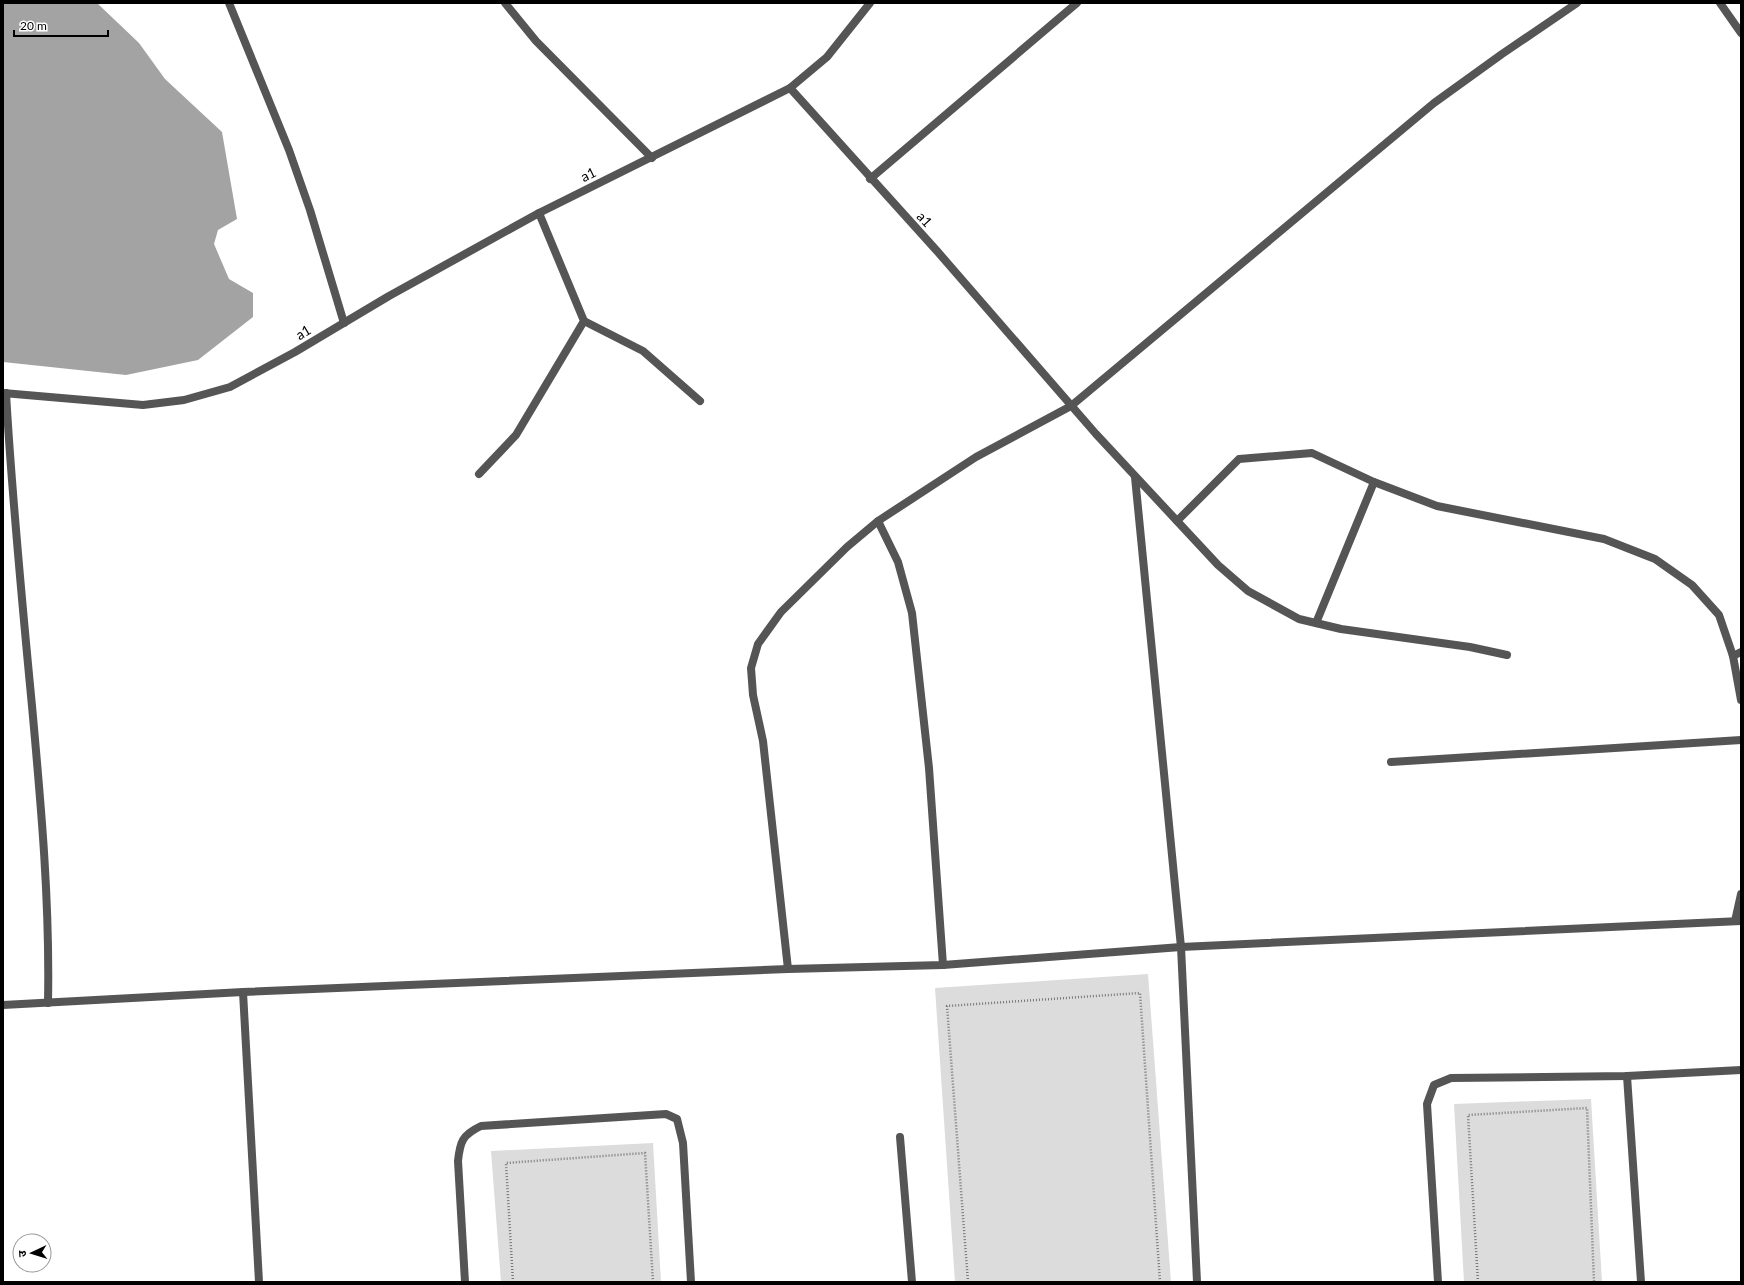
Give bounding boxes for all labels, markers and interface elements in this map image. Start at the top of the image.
scale bar [14,12,108,38]
text: 20 m [20,18,47,33]
street label: a1 [577,163,599,185]
street label: a1 [914,208,936,230]
street label: a1 [292,321,314,343]
north arrow [12,1233,52,1273]
text: उ [15,1250,28,1257]

